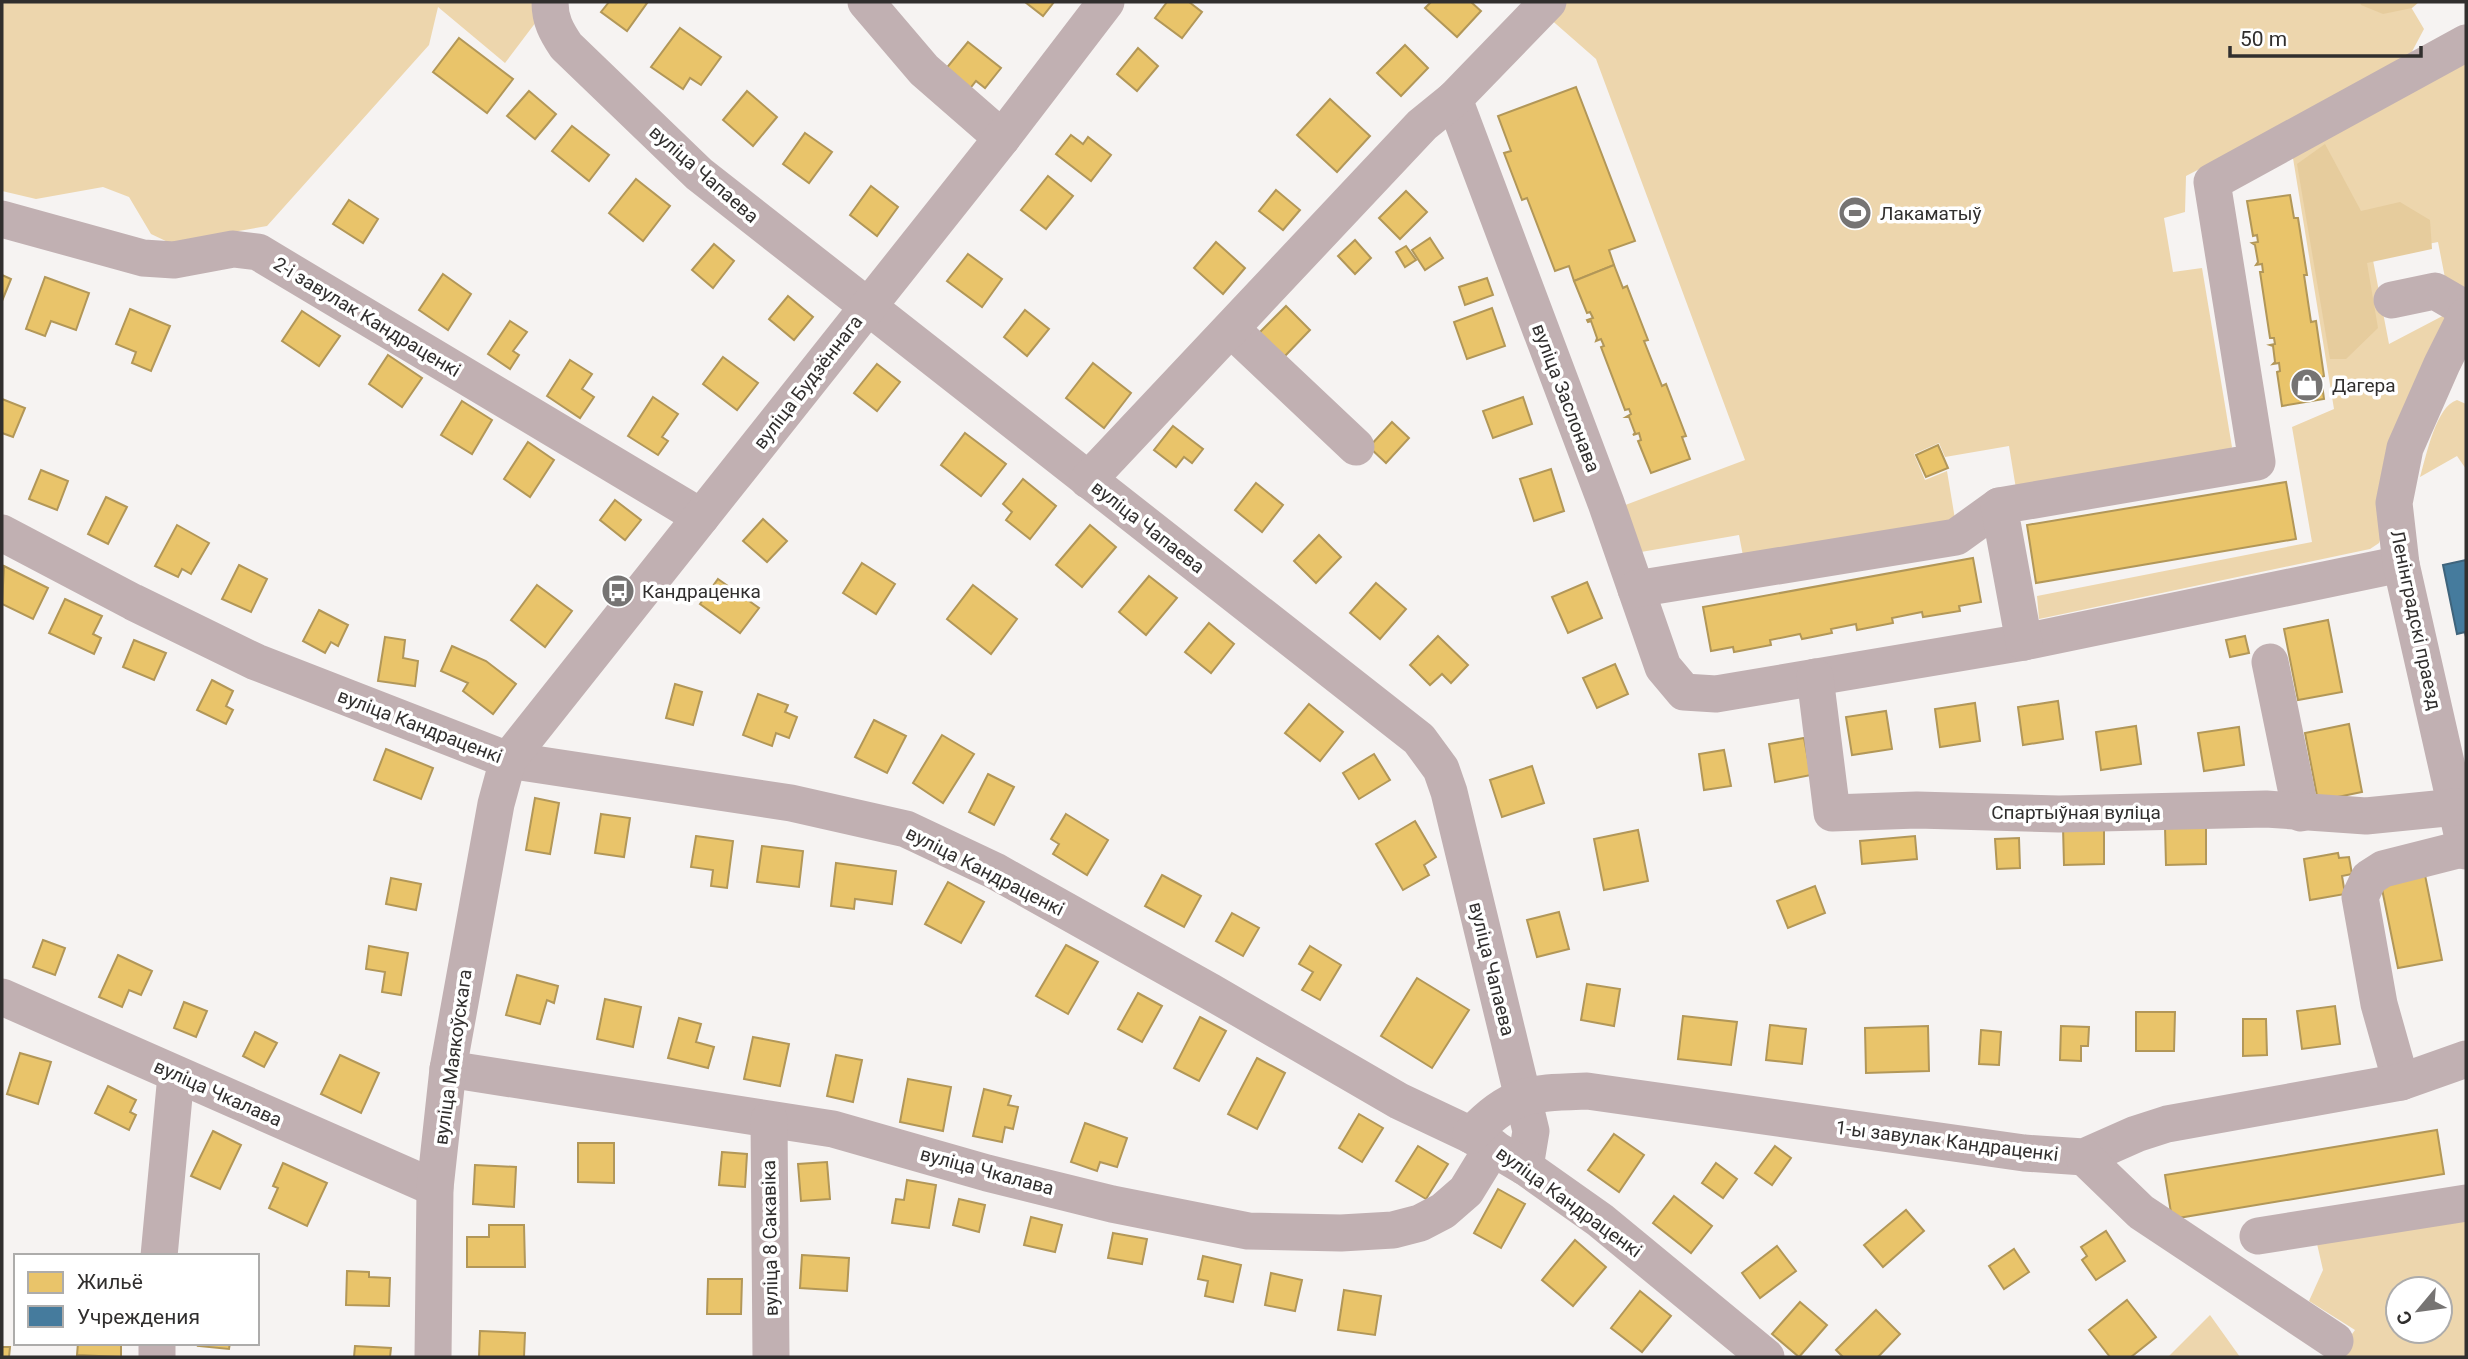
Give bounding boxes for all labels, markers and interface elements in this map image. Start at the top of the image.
scale bar [2230,14,2421,58]
text: 50 m [2240,27,2287,51]
street label: вуліца Чапаева [645,120,763,228]
sports icon: Лакаматыў [1836,194,1874,232]
place label: Лакаматыў [1880,202,1982,225]
street label: 2-і завулак Кандраценкі [269,252,465,382]
street label: вуліца Будзённага [749,311,867,453]
street label: вуліца Заслонава [1527,321,1605,475]
shop icon: Дагера [2288,366,2326,404]
place label: Дагера [2332,374,2396,397]
street label: вуліца Чапаева [1087,476,1209,578]
street label: Ленінградскі праезд [2386,528,2446,712]
bus stop icon: Кандраценка [599,572,637,610]
place label: Кандраценка [642,580,761,603]
street label: вуліца Кандраценкі [334,684,506,768]
street label: Спартыўная вуліца [1991,801,2161,824]
street label: вуліца Кандраценкі [902,821,1068,921]
street label: вуліца Чапаева [1464,900,1520,1038]
street label: вуліца Маякоўскага [429,968,477,1146]
street label: вуліца Чкалава [151,1055,285,1131]
street label: 1-ы завулак Кандраценкі [1834,1116,2060,1166]
street label: вуліца Кандраценкі [1492,1141,1646,1263]
street label: вуліца Чкалава [918,1142,1056,1200]
street label: вуліца 8 Сакавіка [757,1160,783,1316]
legend [14,1254,259,1345]
text: Жильё [77,1270,143,1294]
north arrow [2384,1275,2454,1345]
text: Учреждения [77,1305,200,1329]
text: С [2391,1307,2418,1329]

